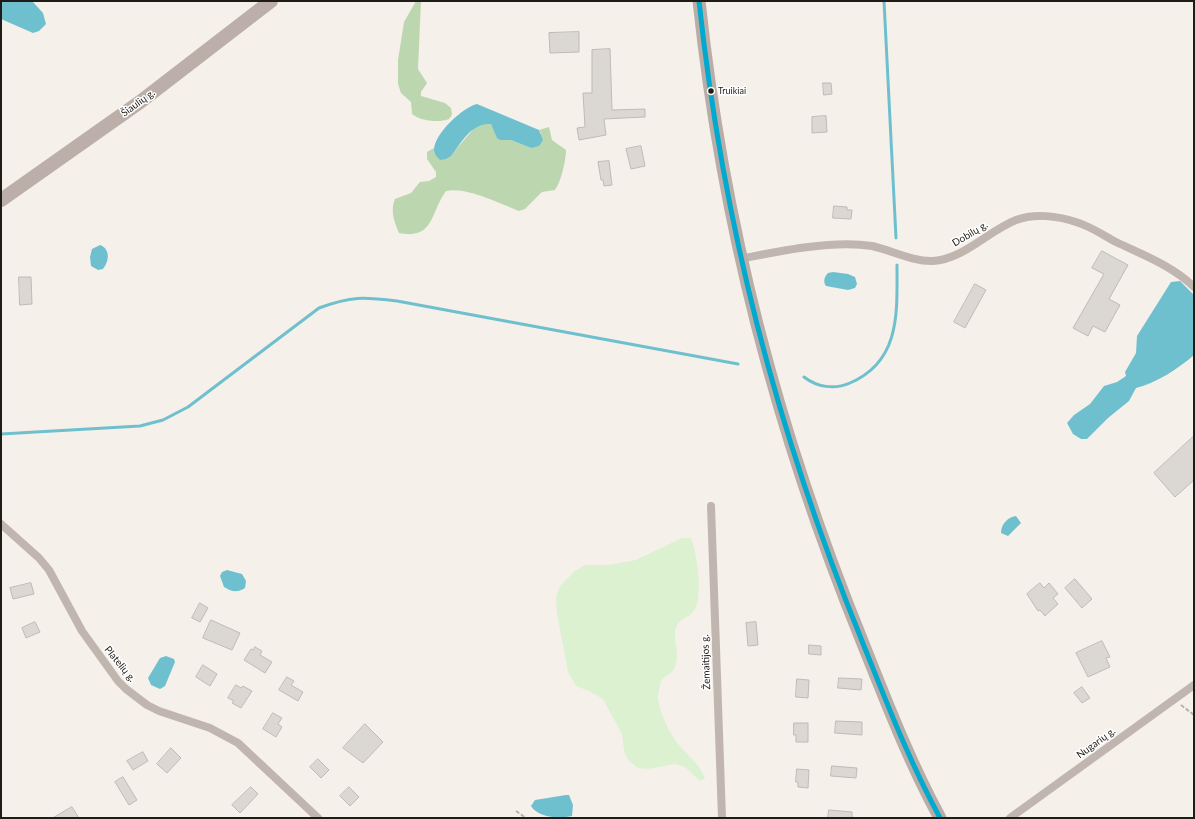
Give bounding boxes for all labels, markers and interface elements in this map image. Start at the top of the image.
marker: Truikiai [706,86,716,96]
place label: Truikiai [718,86,746,96]
street label: Šiaulių g. [119,87,157,119]
street label: Dobilų g. [950,219,990,249]
street label: Žemaitijos g. [699,634,713,690]
street label: Platelių g. [102,644,138,684]
street label: Nugarių g. [1074,725,1118,761]

